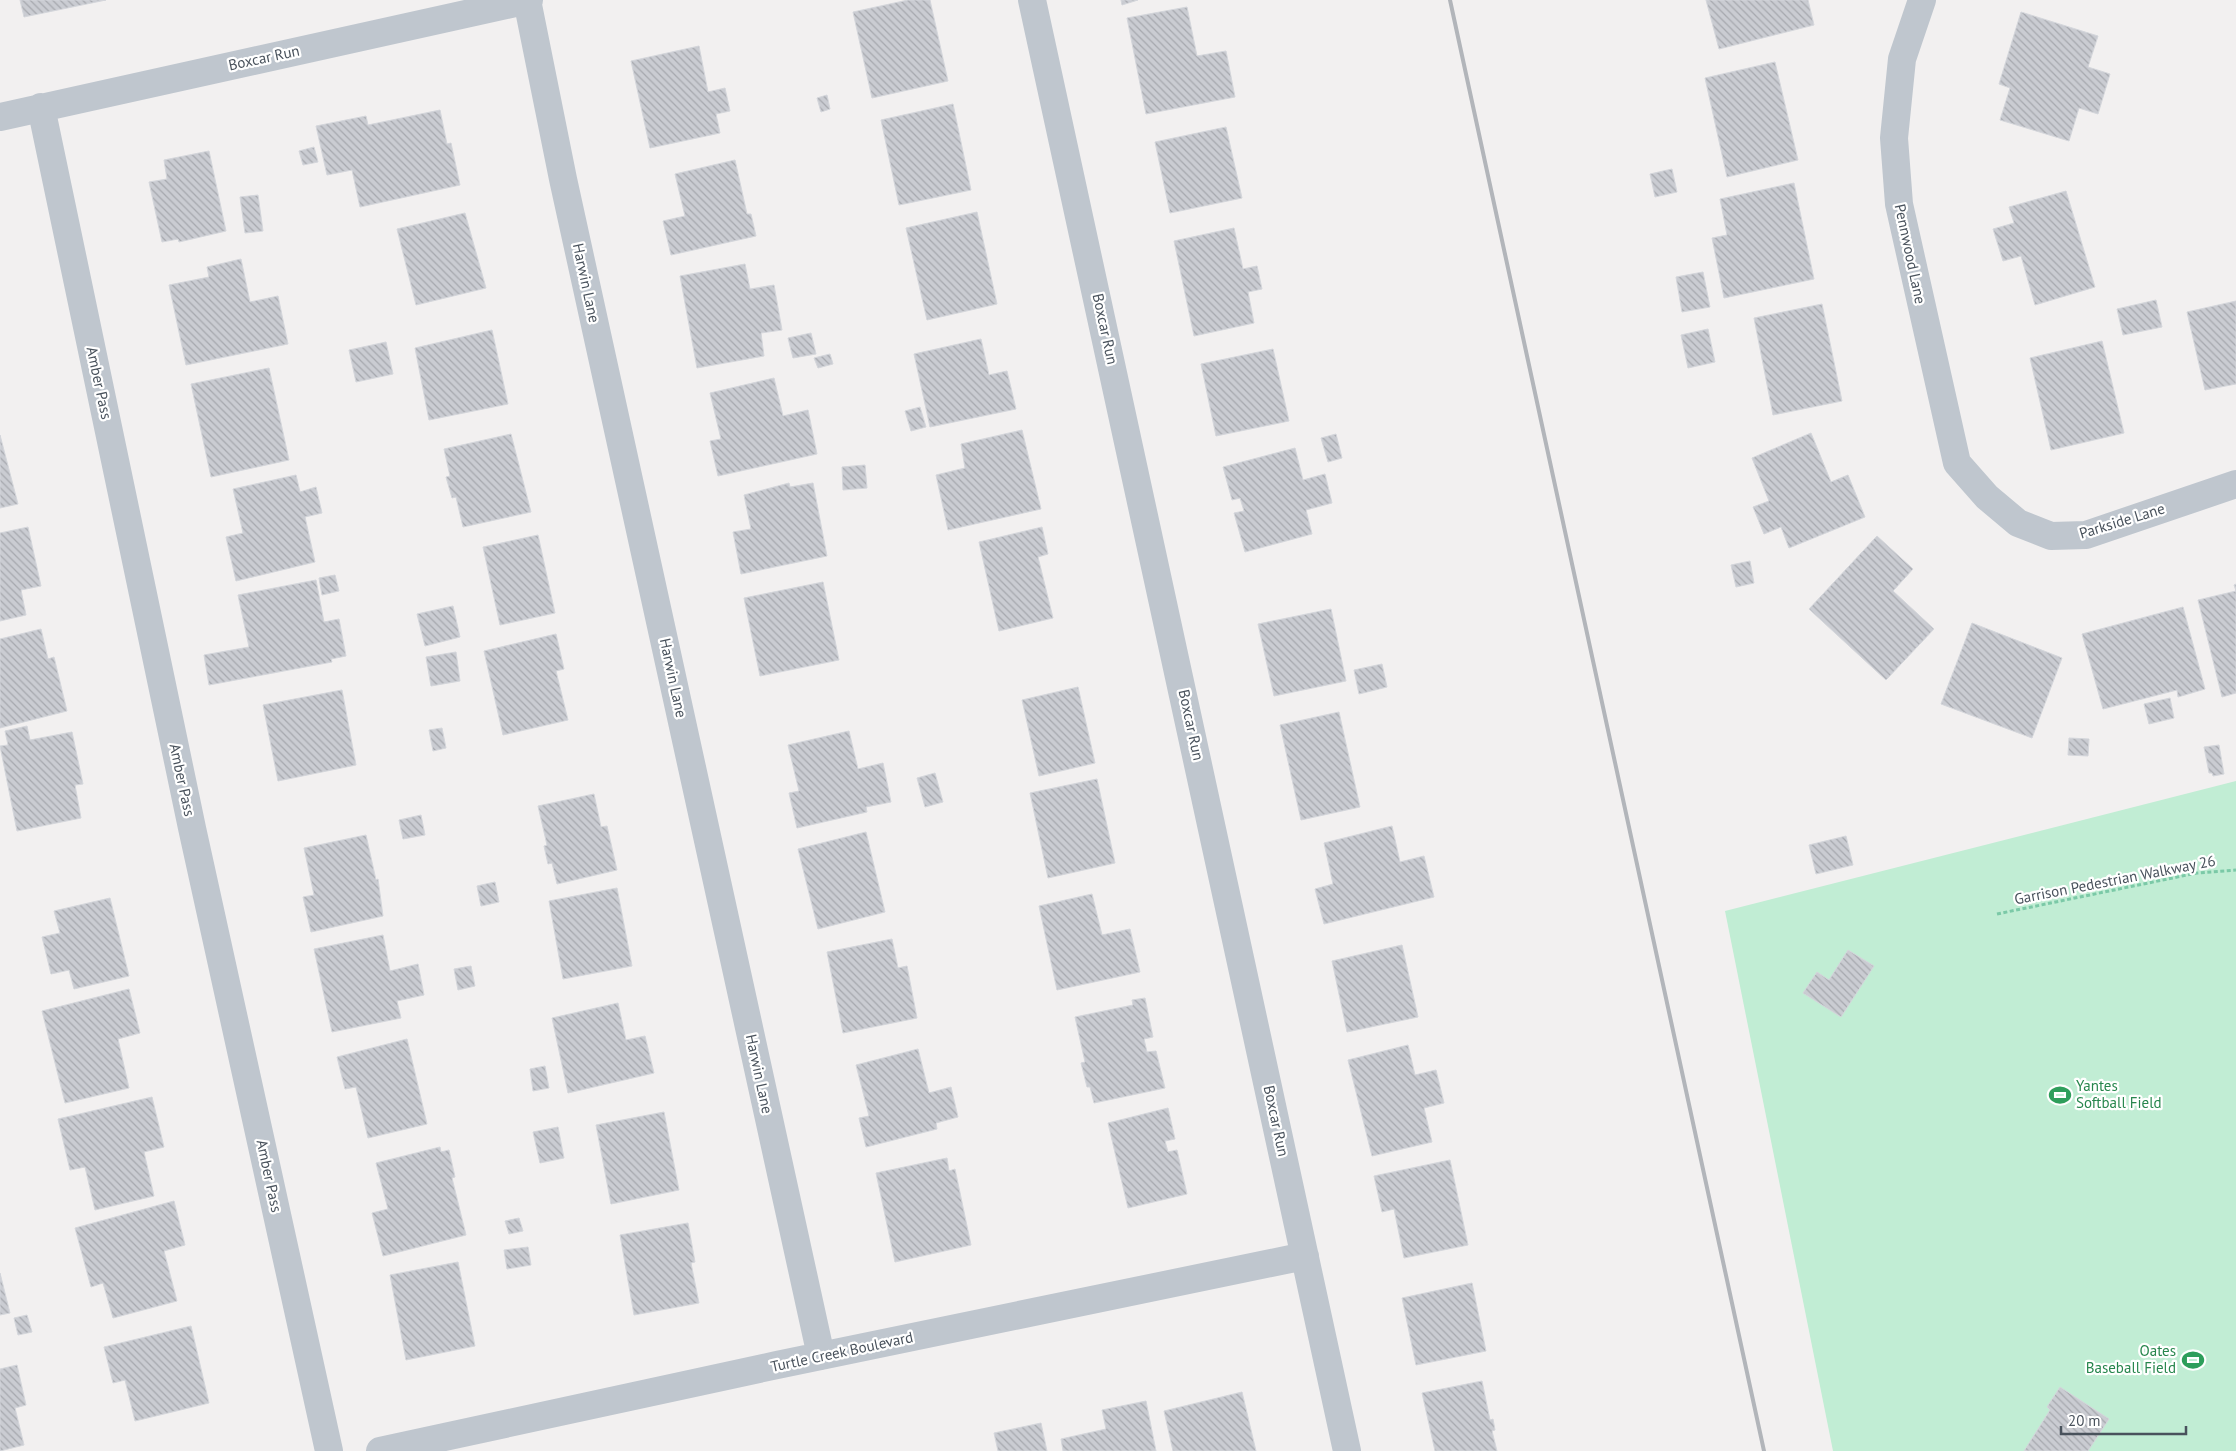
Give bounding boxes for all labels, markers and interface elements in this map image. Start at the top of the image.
street label: Boxcar Run [227,41,301,74]
street label: Pennwood Lane [1891,202,1930,306]
street label: Harwin Lane [569,241,604,324]
street label: Boxcar Run [1089,292,1122,366]
street label: Amber Pass [83,345,116,421]
street label: Parkside Lane [2077,499,2167,543]
street label: Harwin Lane [656,636,691,719]
street label: Boxcar Run [1175,688,1208,762]
street label: Amber Pass [166,742,199,818]
street label: Garrison Pedestrian Walkway 26 [2013,851,2217,908]
street label: Harwin Lane [742,1032,777,1115]
place label: Yantes Softball Field [2076,1076,2162,1112]
sports icon: Yantes Softball Field [2047,1082,2073,1108]
street label: Boxcar Run [1260,1084,1293,1158]
street label: Amber Pass [253,1138,286,1214]
street label: Turtle Creek Boulevard [769,1327,915,1376]
place label: Oates Baseball Field [2086,1341,2176,1377]
sports icon: Oates Baseball Field [2180,1347,2206,1373]
scale bar [2061,1404,2186,1436]
text: 20 m [2068,1411,2101,1430]

